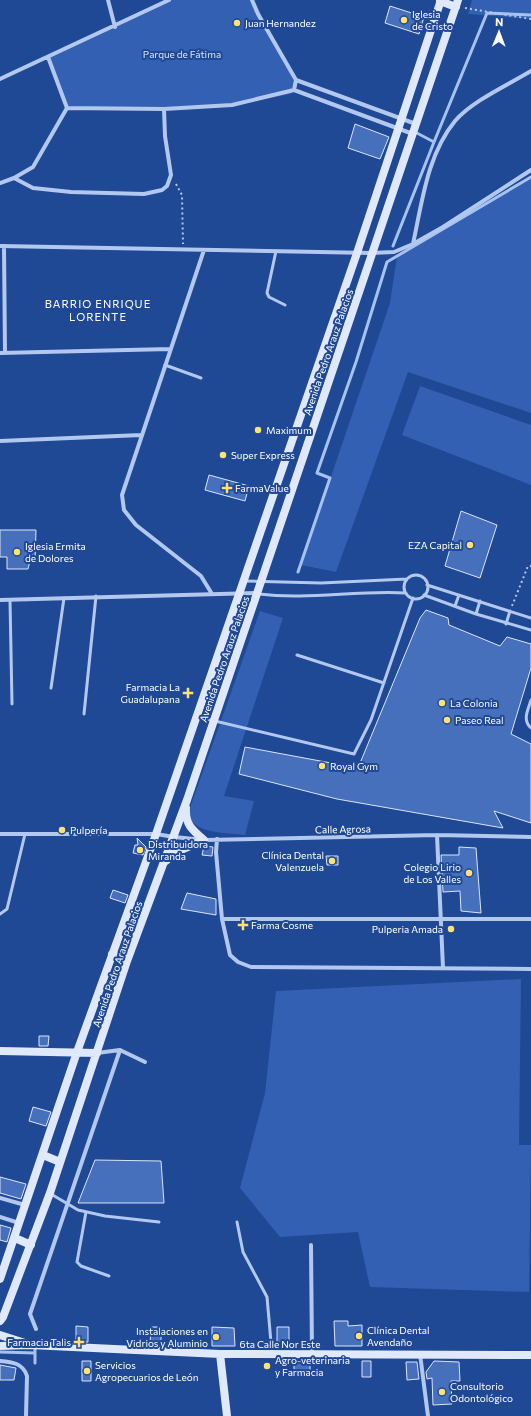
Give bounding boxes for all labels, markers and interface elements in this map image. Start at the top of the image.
place label: Iglesia de Cristo [412,8,453,32]
north arrow [479,12,519,52]
marker: Iglesia de Cristo [399,15,409,25]
text: N [495,15,503,28]
place label: Juan Hernandez [245,17,316,29]
marker: Juan Hernandez [232,18,242,28]
park label: Parque de Fátima [143,48,221,60]
street label: Avenida Pedro Arauz Palacios [301,287,355,417]
district label: BARRIO ENRIQUE LORENTE [45,297,151,323]
place label: Maximum [266,424,312,436]
marker: Maximum [253,425,263,435]
place label: Super Express [231,449,295,461]
marker: Super Express [218,450,228,460]
place label: FarmaValue [235,482,289,494]
marker: FarmaValue [222,483,232,493]
place label: EZA Capital [408,539,462,551]
place label: Iglesia Ermita de Dolores [25,540,86,564]
marker: EZA Capital [465,540,475,550]
marker: Iglesia Ermita de Dolores [12,547,22,557]
street label: Avenida Pedro Arauz Palacios [197,594,251,724]
place label: Farmacia La Guadalupana [121,681,180,705]
marker: Farmacia La Guadalupana [183,688,193,698]
place label: La Colonia [450,697,498,709]
marker: La Colonia [437,698,447,708]
place label: Paseo Real [455,714,504,726]
marker: Paseo Real [442,715,452,725]
place label: Royal Gym [330,760,378,772]
marker: Royal Gym [317,761,327,771]
street label: Calle Agrosa [315,823,371,835]
place label: Pulpería [70,824,107,836]
marker: Pulpería [57,825,67,835]
place label: Distribuidora Miranda [148,838,208,862]
marker: Distribuidora Miranda [135,845,145,855]
place label: Clínica Dental Valenzuela [261,849,324,873]
marker: Clínica Dental Valenzuela [327,856,337,866]
place label: Colegio Lirio de Los Valles [403,861,461,885]
marker: Colegio Lirio de Los Valles [464,868,474,878]
street label: Avenida Pedro Arauz Palacios [90,899,144,1029]
place label: Farma Cosme [251,919,313,931]
marker: Farma Cosme [238,920,248,930]
place label: Pulperia Amada [372,923,443,935]
marker: Pulperia Amada [446,924,456,934]
place label: Clínica Dental Avendaño [367,1324,430,1348]
place label: Instalaciones en Vidrios y Aluminio [126,1325,208,1349]
marker: Clínica Dental Avendaño [354,1331,364,1341]
marker: Instalaciones en Vidrios y Aluminio [211,1332,221,1342]
place label: Farmacia Talis [7,1336,71,1348]
marker: Farmacia Talis [74,1337,84,1347]
street label: 6ta Calle Nor Este [240,1338,320,1350]
place label: Agro-veterinaria y Farmacia [275,1354,350,1378]
place label: Servicios Agropecuarios de León [95,1359,198,1383]
marker: Agro-veterinaria y Farmacia [262,1361,272,1371]
marker: Servicios Agropecuarios de León [82,1366,92,1376]
place label: Consultorio Odontológico [450,1380,513,1404]
marker: Consultorio Odontológico [437,1387,447,1397]

